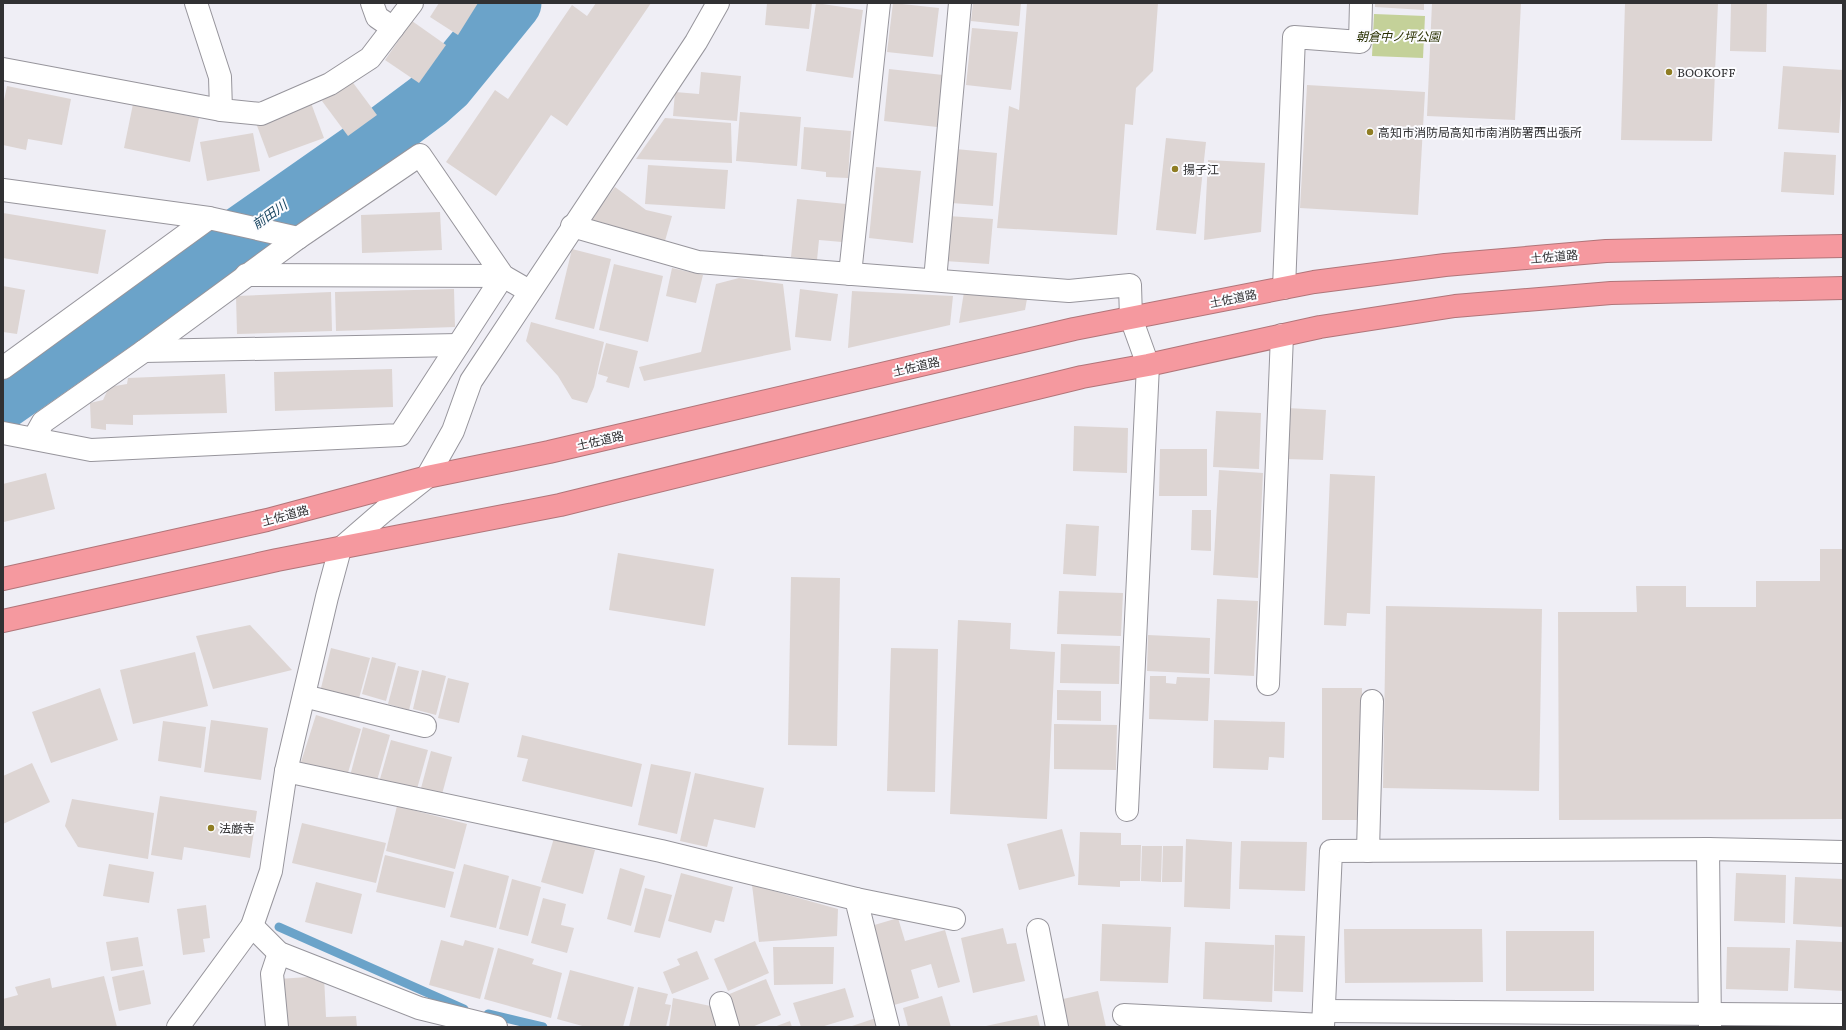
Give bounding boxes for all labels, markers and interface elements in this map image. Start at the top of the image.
park label: 朝倉中ノ坪公園 [1356,27,1442,45]
place label: BOOKOFF [1677,63,1736,81]
marker: BOOKOFF [1664,67,1674,77]
place label: 高知市消防局高知市南消防署西出張所 [1378,123,1582,141]
marker: 高知市消防局高知市南消防署西出張所 [1365,127,1375,137]
place label: 揚子江 [1183,160,1219,178]
marker: 揚子江 [1170,164,1180,174]
water label: 前田川 [248,194,292,233]
street label: 土佐道路 [1529,245,1579,267]
street label: 土佐道路 [1208,285,1258,311]
street label: 土佐道路 [891,352,941,380]
street label: 土佐道路 [575,426,625,454]
street label: 土佐道路 [259,500,311,530]
place label: 法厳寺 [219,819,255,837]
marker: 法厳寺 [206,823,216,833]

